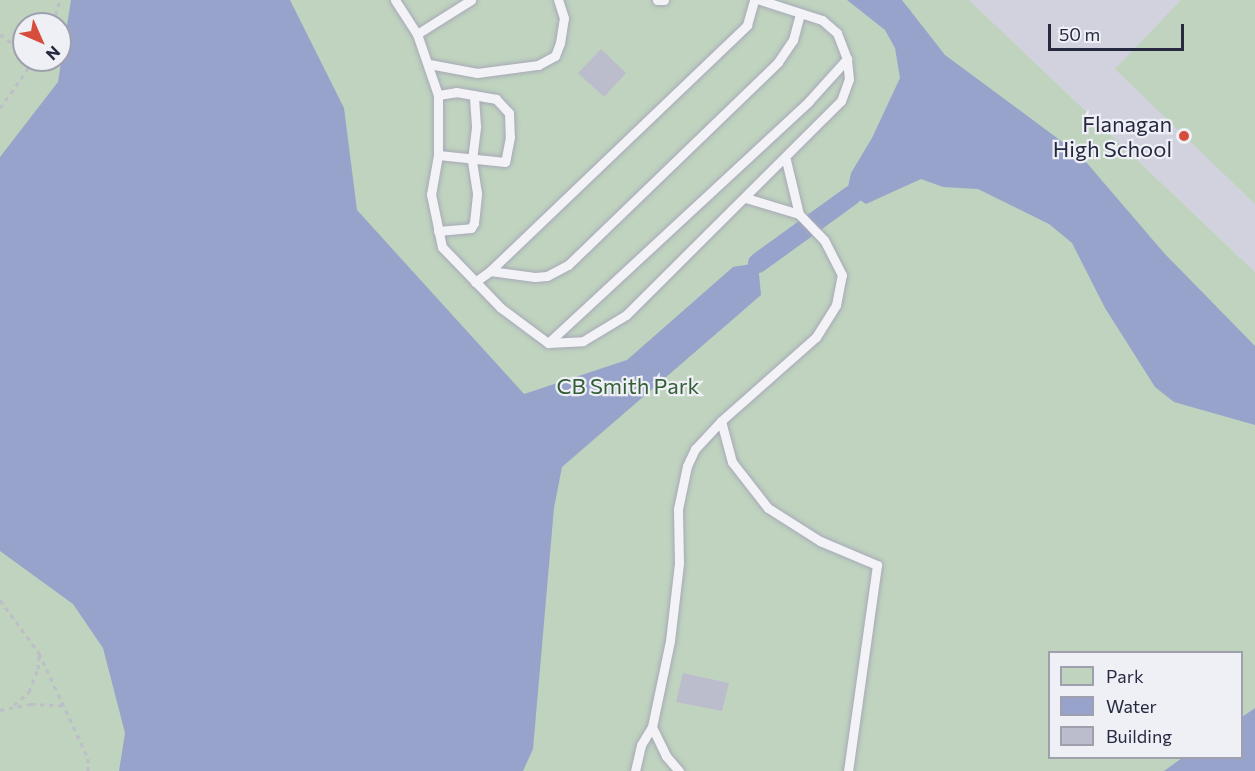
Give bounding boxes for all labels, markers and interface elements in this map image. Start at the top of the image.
north arrow [12,12,72,72]
scale bar [1051,12,1188,50]
text: 50 m [1059,23,1100,45]
text: N [43,43,65,65]
place label: Flanagan High School [1053,110,1172,162]
marker: Flanagan High School [1177,129,1191,143]
park label: CB Smith Park [556,373,700,399]
legend [1048,651,1243,759]
text: Park [1106,665,1144,687]
text: Water [1106,695,1157,717]
text: Building [1106,725,1172,747]

